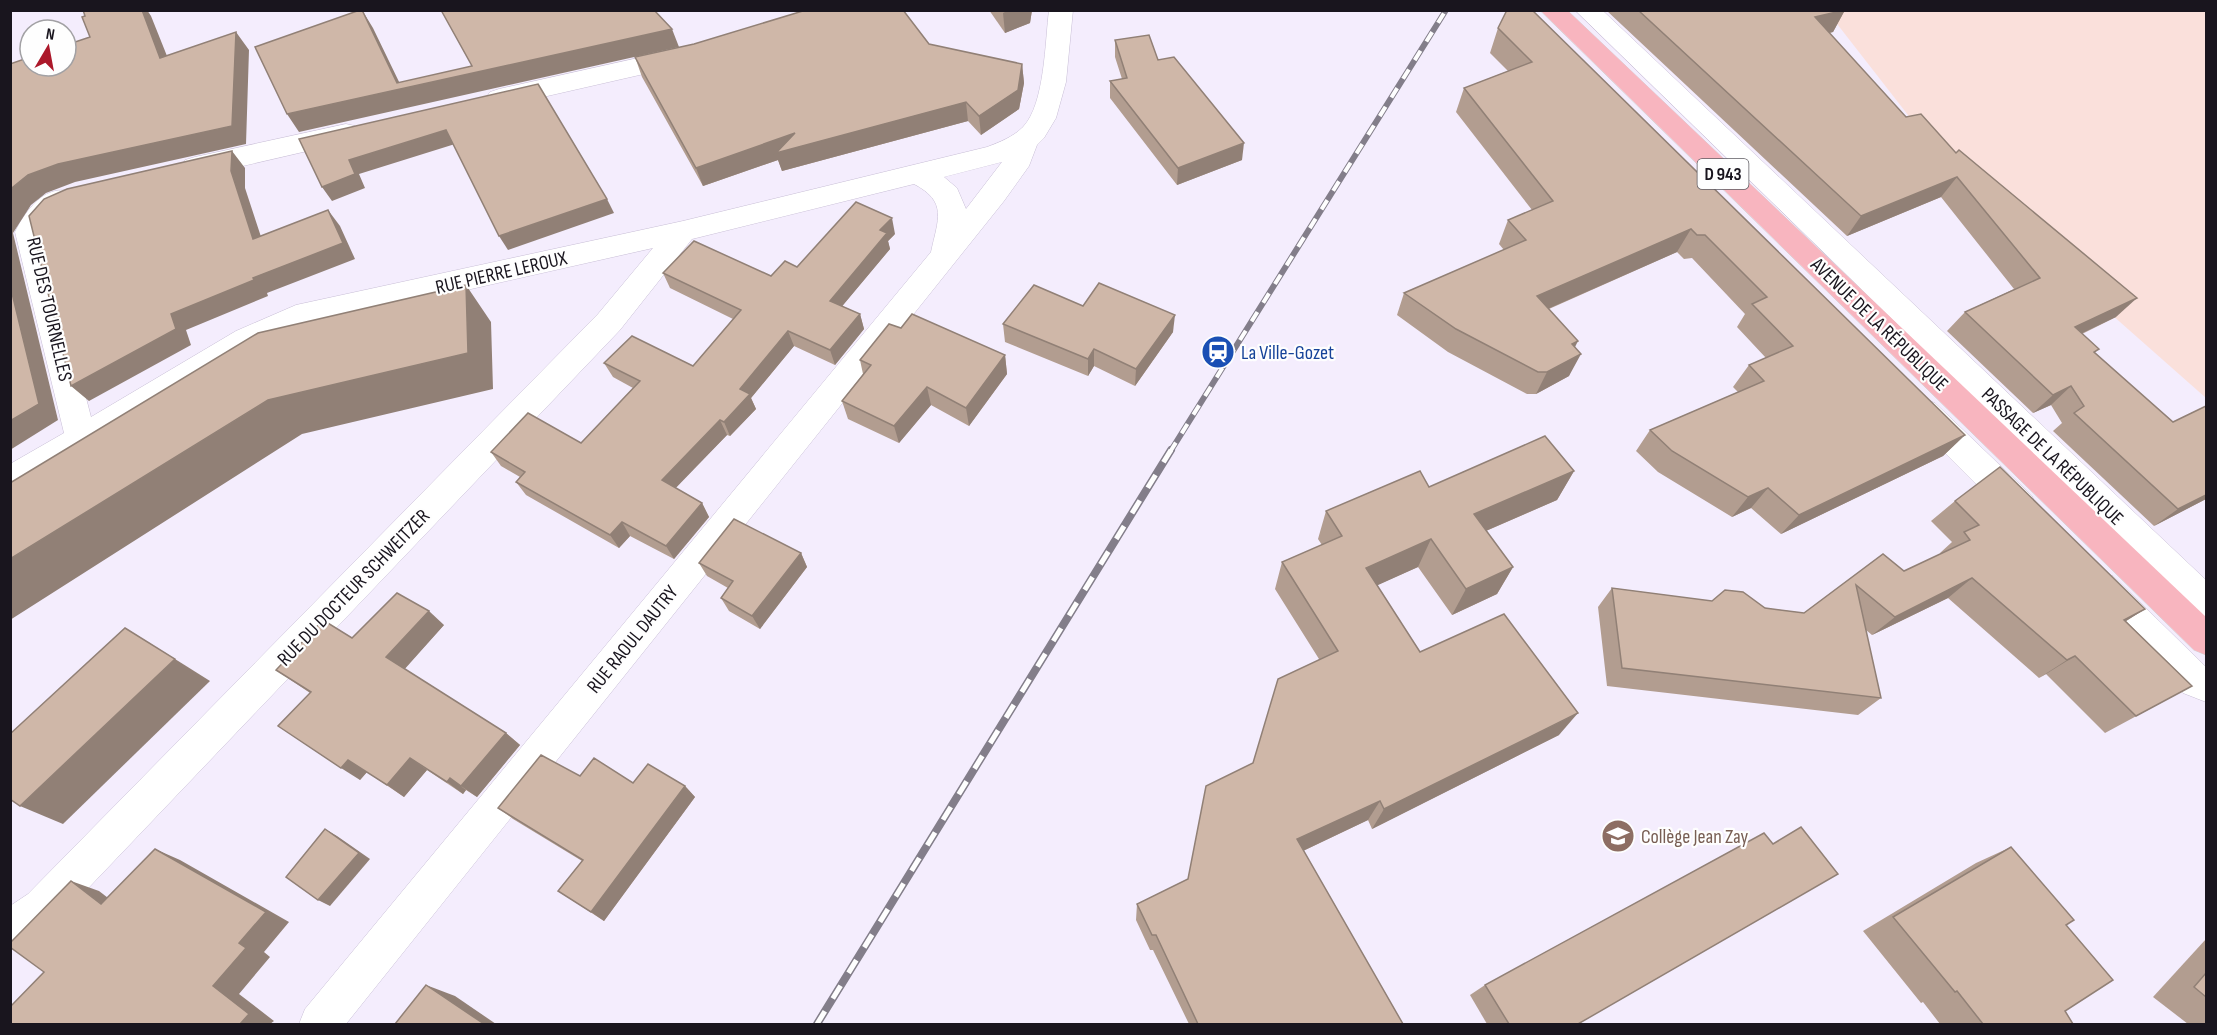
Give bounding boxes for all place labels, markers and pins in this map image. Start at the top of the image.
station icon: La Ville-Gozet [1200,334,1236,370]
place label: La Ville-Gozet [1241,341,1334,365]
school or university icon: Collège Jean Zay [1600,818,1636,854]
place label: Collège Jean Zay [1641,825,1749,849]

